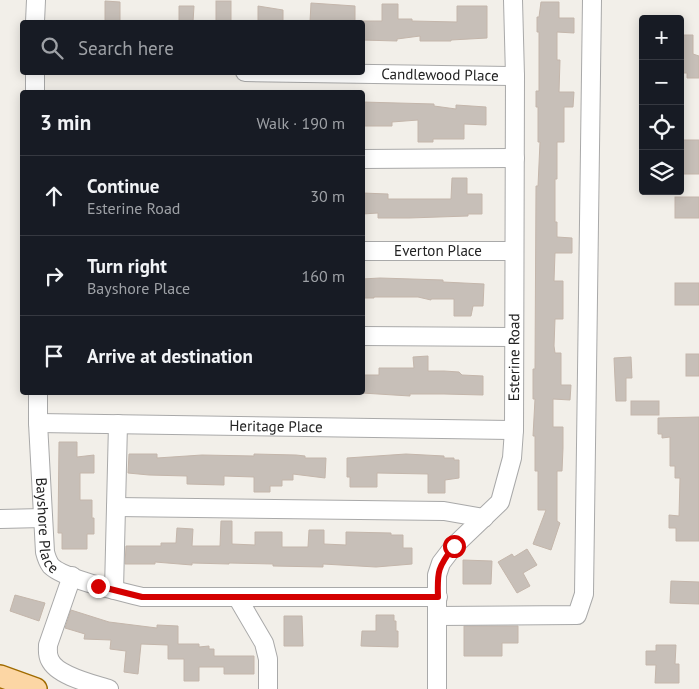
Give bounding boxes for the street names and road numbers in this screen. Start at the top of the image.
street label: Candlewood Place [381,64,499,85]
street label: Everton Place [394,241,482,260]
street label: Esterine Road [504,313,523,401]
street label: Heritage Place [229,416,323,436]
street label: Bayshore Place [32,477,62,577]

